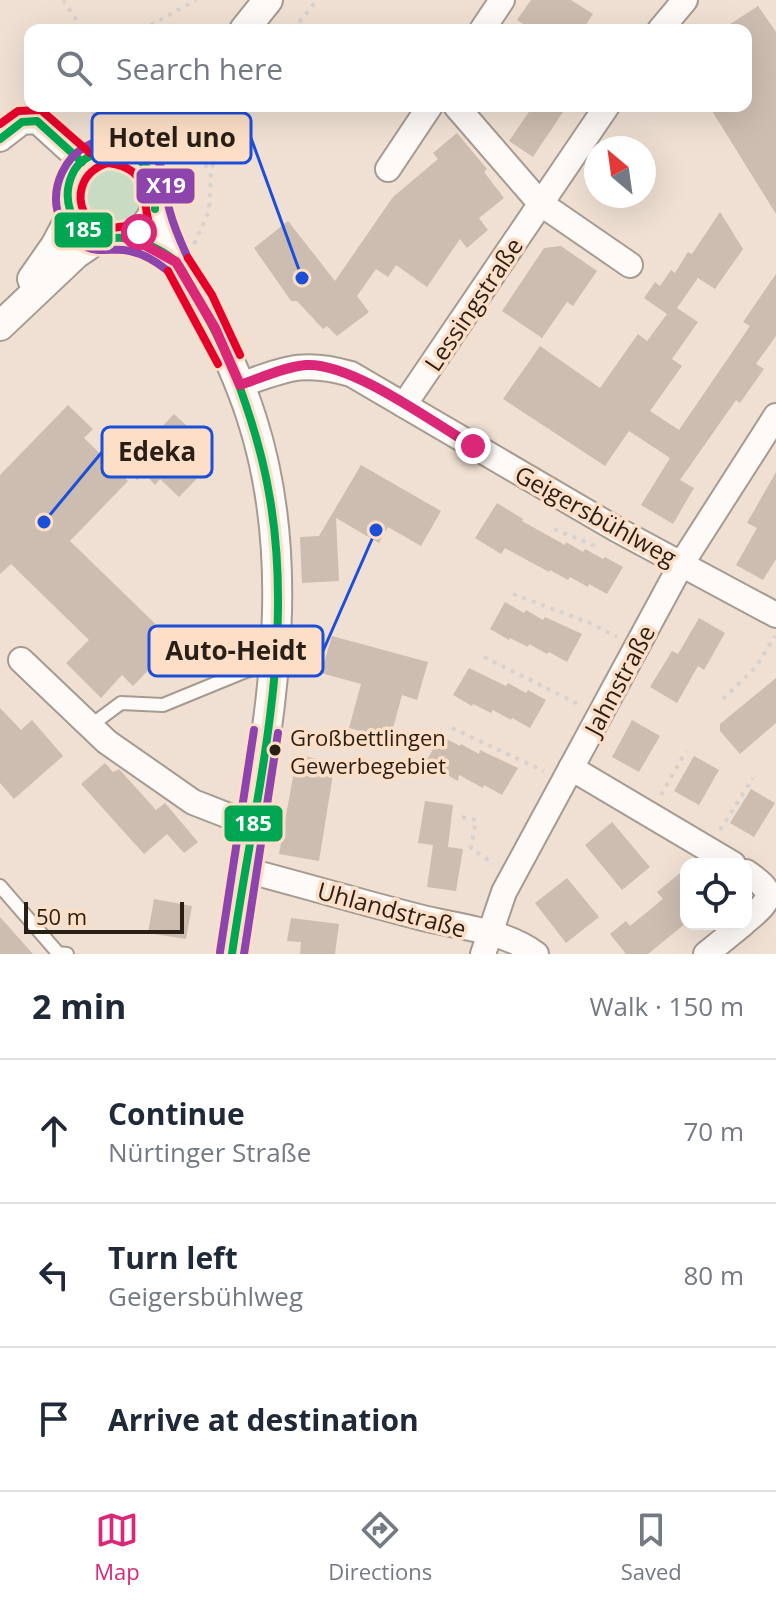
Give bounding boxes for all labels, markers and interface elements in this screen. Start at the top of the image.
search box [24,24,752,112]
icon: search [52,46,96,90]
text: Search here [116,48,283,89]
callout: Hotel uno [92,113,251,163]
text: Hotel uno [108,119,236,155]
north arrow [584,136,656,208]
line badge: X19 [135,167,196,205]
text: X19 [146,169,186,199]
line badge: 185 [53,211,114,249]
text: 185 [64,213,102,243]
route start [121,214,157,250]
street label: Lessingstraße [416,231,530,377]
callout: Edeka [102,427,212,477]
route end [455,428,491,464]
text: Edeka [118,433,196,469]
street label: Geigersbühlweg [509,457,683,573]
street label: Jahnstraße [575,619,662,743]
callout: Auto-Heidt [149,626,323,676]
text: Auto-Heidt [165,632,307,668]
place label: Großbettlingen Gewerbegebiet [290,722,446,780]
marker: Großbettlingen Gewerbegebiet [267,742,283,758]
line badge: 185 [223,804,284,843]
text: 185 [234,807,272,837]
map controls [680,858,752,930]
button: locate [680,858,752,930]
street label: Uhlandstraße [314,873,470,945]
scale bar [24,898,184,934]
text: 50 m [36,901,87,931]
text: 2 min [32,983,126,1029]
text: Walk · 150 m [590,988,744,1024]
text: Continue [108,1093,245,1134]
icon: ahead [32,1109,76,1153]
text: 70 m [683,1113,744,1149]
text: Nürtinger Straße [108,1134,311,1170]
text: Turn left [108,1237,238,1278]
icon: left [32,1253,76,1297]
text: 80 m [683,1257,744,1293]
text: Geigersbühlweg [108,1278,303,1314]
icon: arrive [32,1397,76,1441]
text: Arrive at destination [108,1399,419,1440]
tab: Map [94,1508,140,1586]
tab: Directions [328,1508,432,1586]
tab: Saved [621,1508,682,1586]

